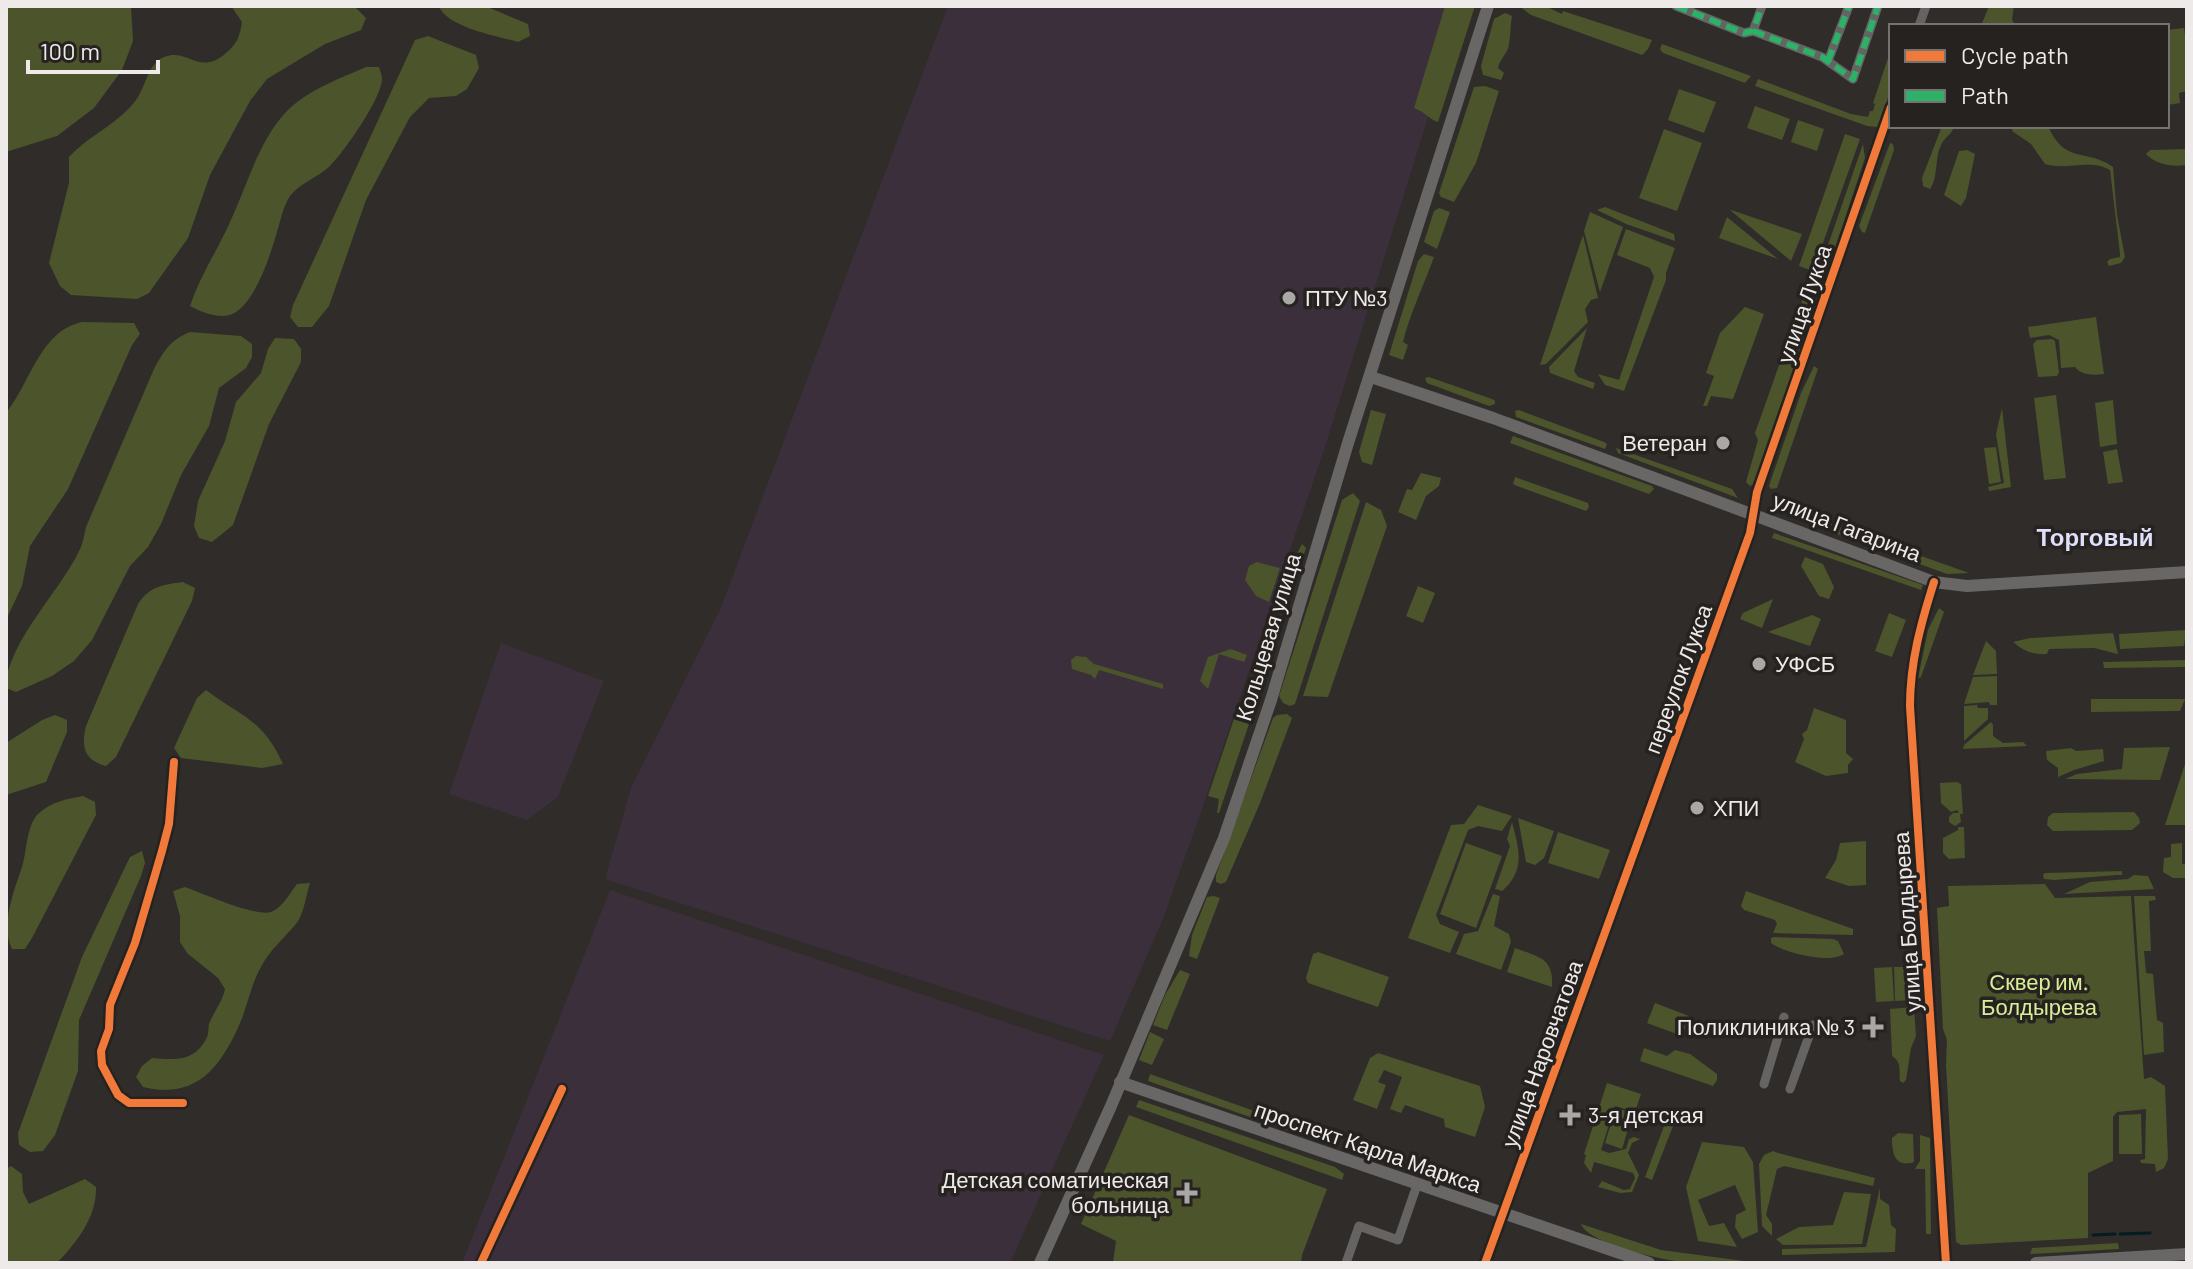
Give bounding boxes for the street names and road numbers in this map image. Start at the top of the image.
street label: улица Лукса [1771,240,1837,367]
street label: улица Гагарина [1769,486,1926,567]
street label: Кольцевая улица [1229,549,1306,724]
street label: переулок Лукса [1638,600,1717,757]
street label: улица Болдырева [1887,830,1926,1013]
street label: улица Наровчатова [1495,956,1588,1151]
street label: проспект Карла Маркса [1251,1095,1486,1198]

